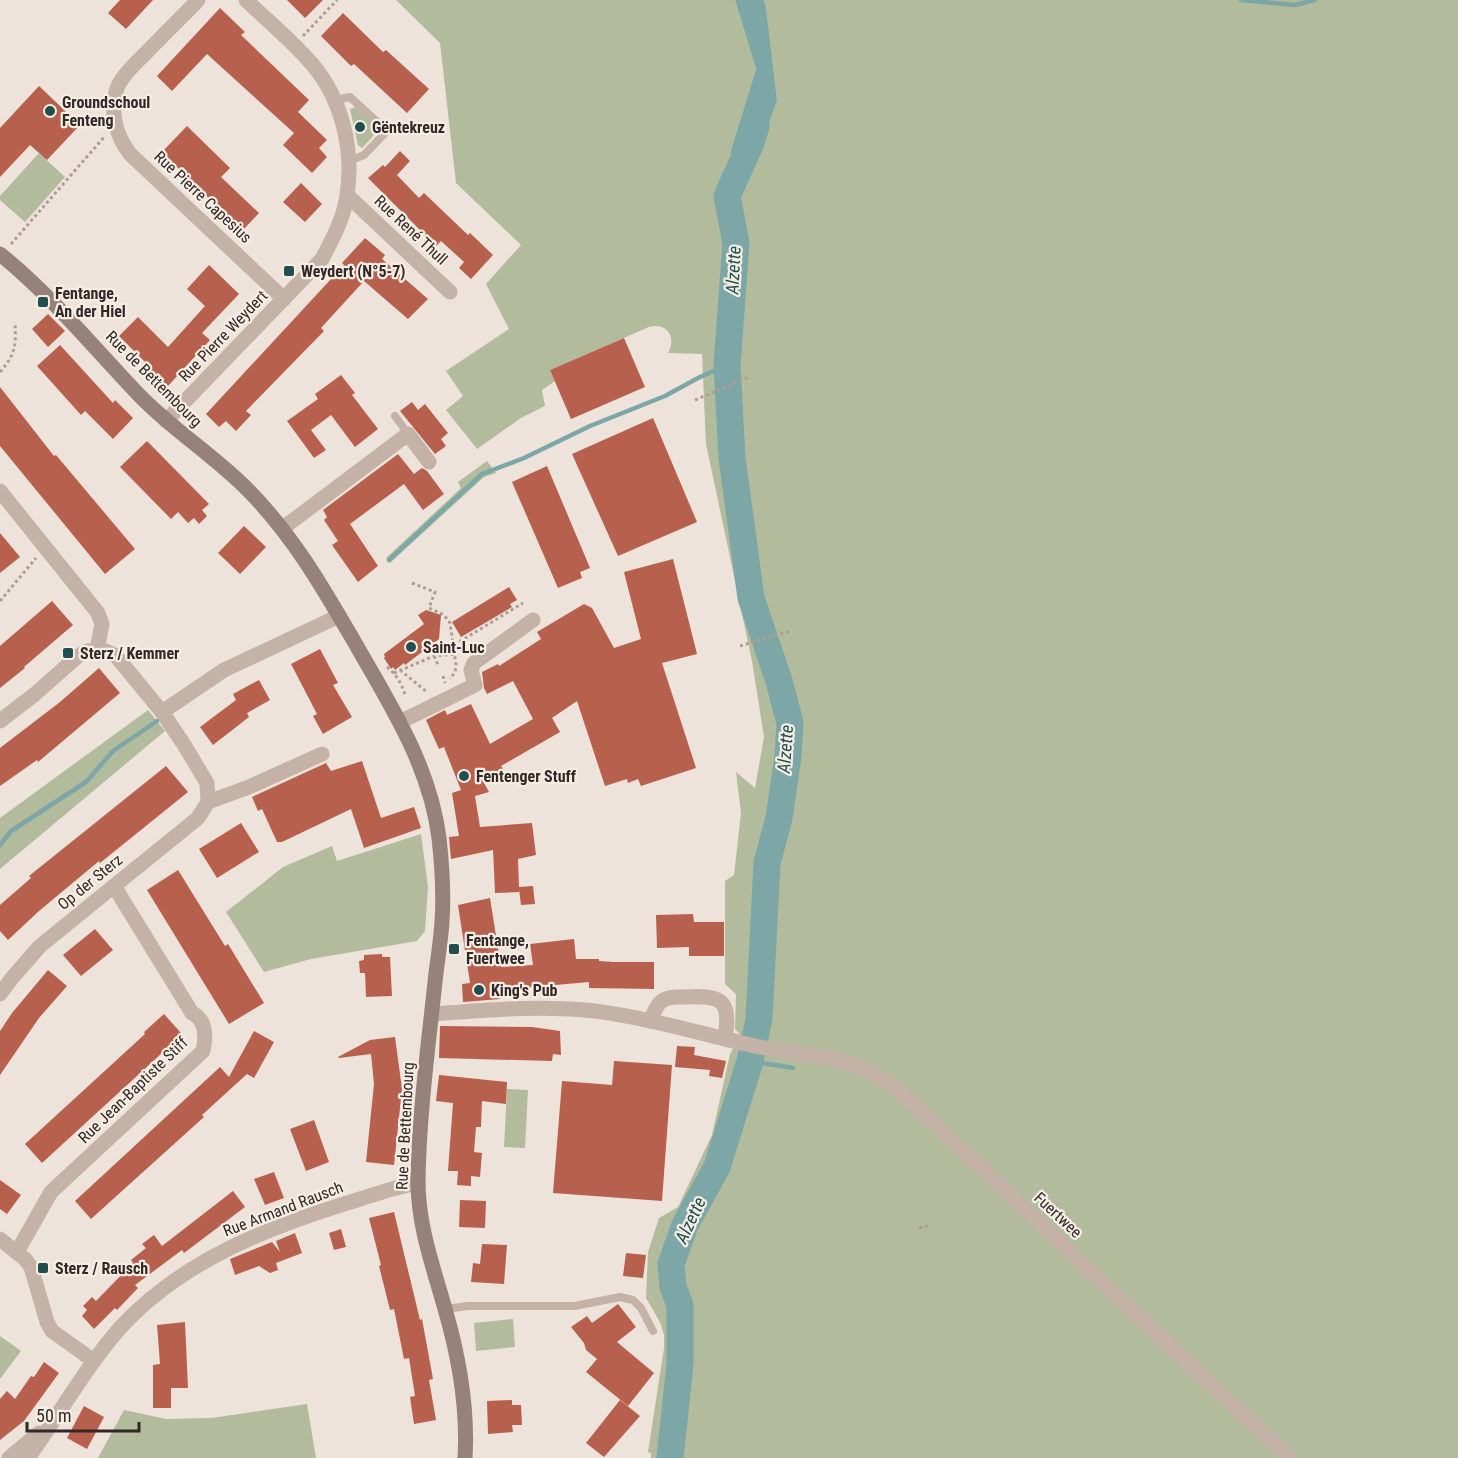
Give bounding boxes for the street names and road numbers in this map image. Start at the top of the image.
street label: Rue Pierre Capesius [150,147,256,247]
street label: Rue René Thull [370,191,452,269]
street label: Rue Pierre Weydert [175,286,272,386]
street label: Rue de Bettembourg [102,327,206,431]
street label: Op der Sterz [54,850,126,914]
street label: Rue Jean-Baptiste Stiff [74,1033,192,1147]
street label: Rue de Bettembourg [392,1062,418,1190]
street label: Rue Armand Rausch [220,1177,346,1241]
street label: Fuertwee [1030,1188,1086,1242]

